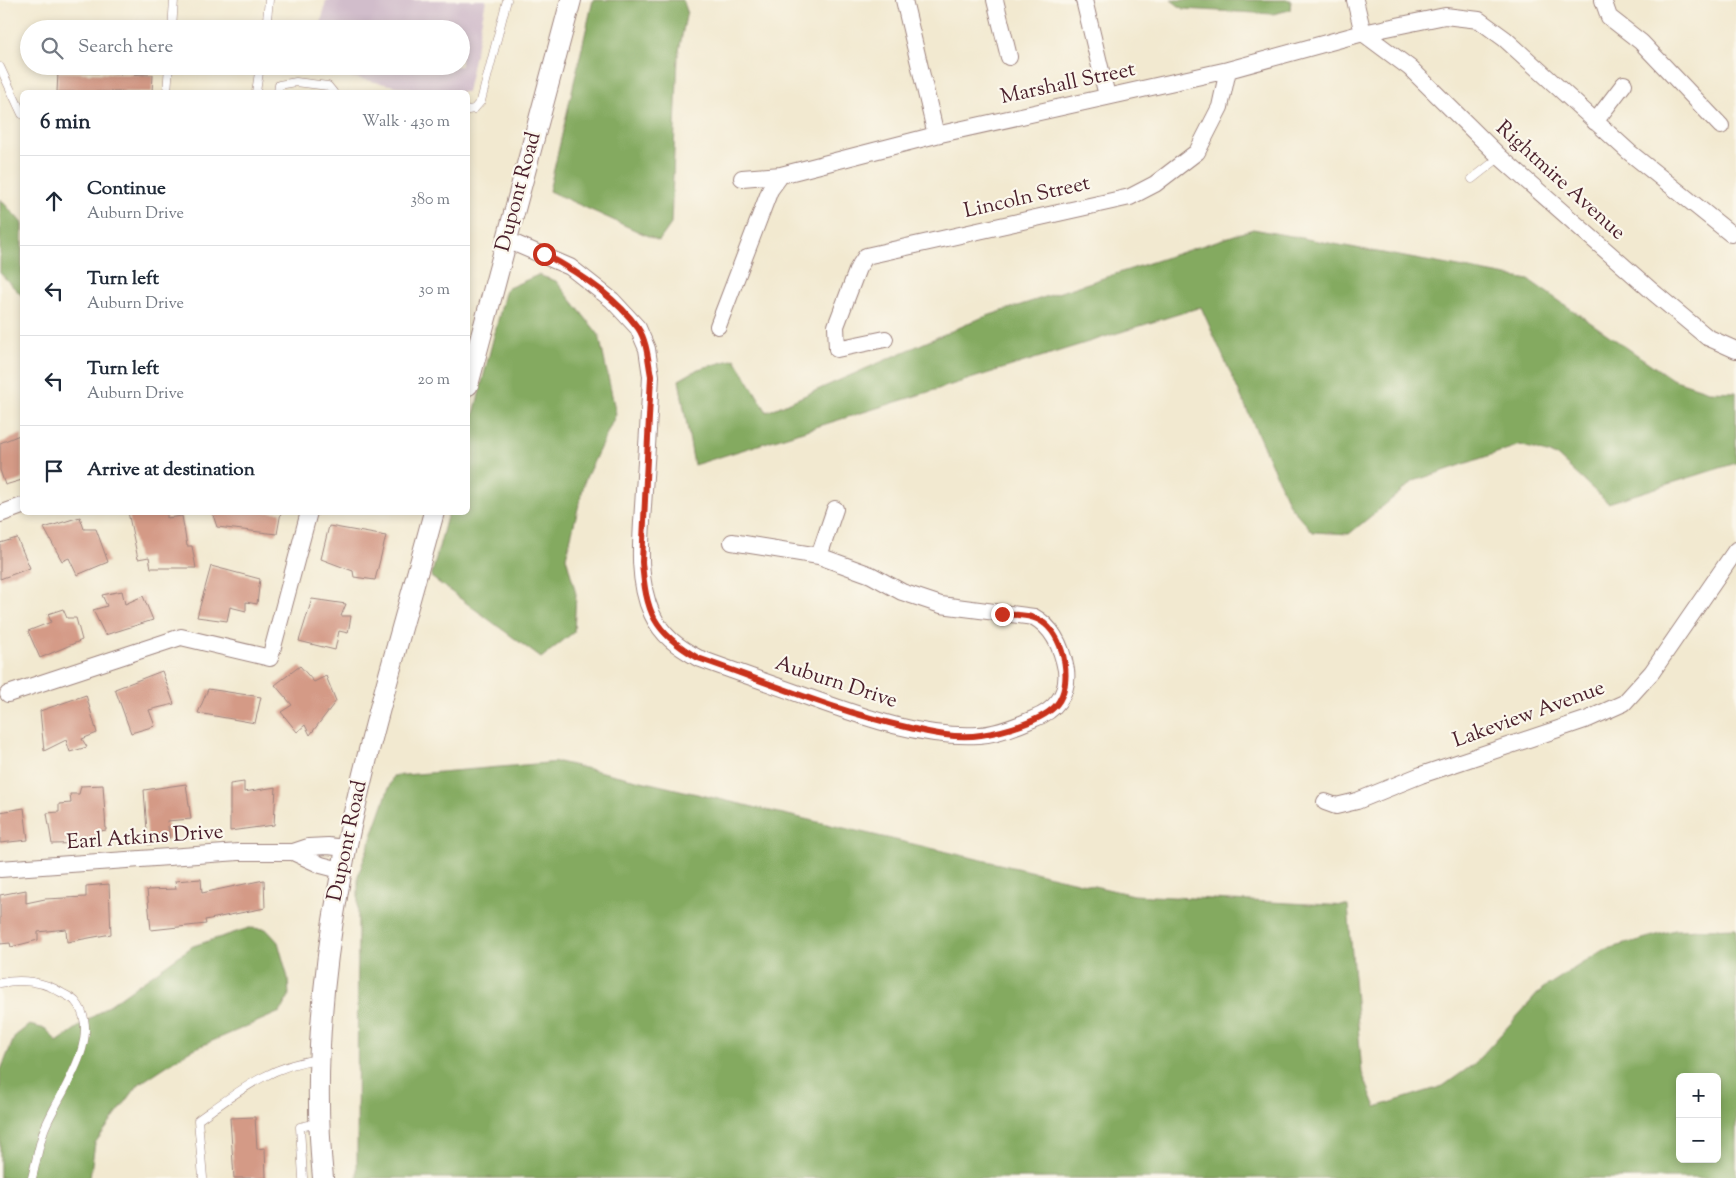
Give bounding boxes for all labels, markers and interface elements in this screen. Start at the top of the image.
search box [20,20,470,75]
icon: search [38,34,66,62]
text: Search here [78,34,173,61]
street label: Marshall Street [998,55,1138,113]
text: 6 min [40,108,91,138]
text: Walk · 430 m [362,111,450,134]
street label: Rightmire Avenue [1488,114,1632,248]
street label: Dupont Road [489,129,549,255]
street label: Lincoln Street [961,169,1093,227]
text: Continue [87,176,166,203]
icon: ahead [40,187,68,215]
text: 380 m [410,189,450,212]
text: Auburn Drive [87,203,184,226]
route start [533,243,556,266]
text: Turn left [87,266,159,293]
icon: left [40,277,68,305]
text: 30 m [419,279,450,302]
text: Auburn Drive [87,293,184,316]
text: Turn left [87,356,159,383]
icon: left [40,367,68,395]
text: 20 m [417,369,450,392]
text: Auburn Drive [87,383,184,406]
icon: arrive [40,457,68,485]
text: Arrive at destination [87,457,255,484]
route end [991,603,1014,626]
street label: Auburn Drive [771,649,901,717]
street label: Lakeview Avenue [1449,674,1609,756]
street label: Dupont Road [321,778,375,904]
street label: Earl Atkins Drive [66,818,224,858]
map controls [1676,1073,1721,1163]
button: + [1676,1073,1721,1118]
button: − [1676,1118,1721,1163]

